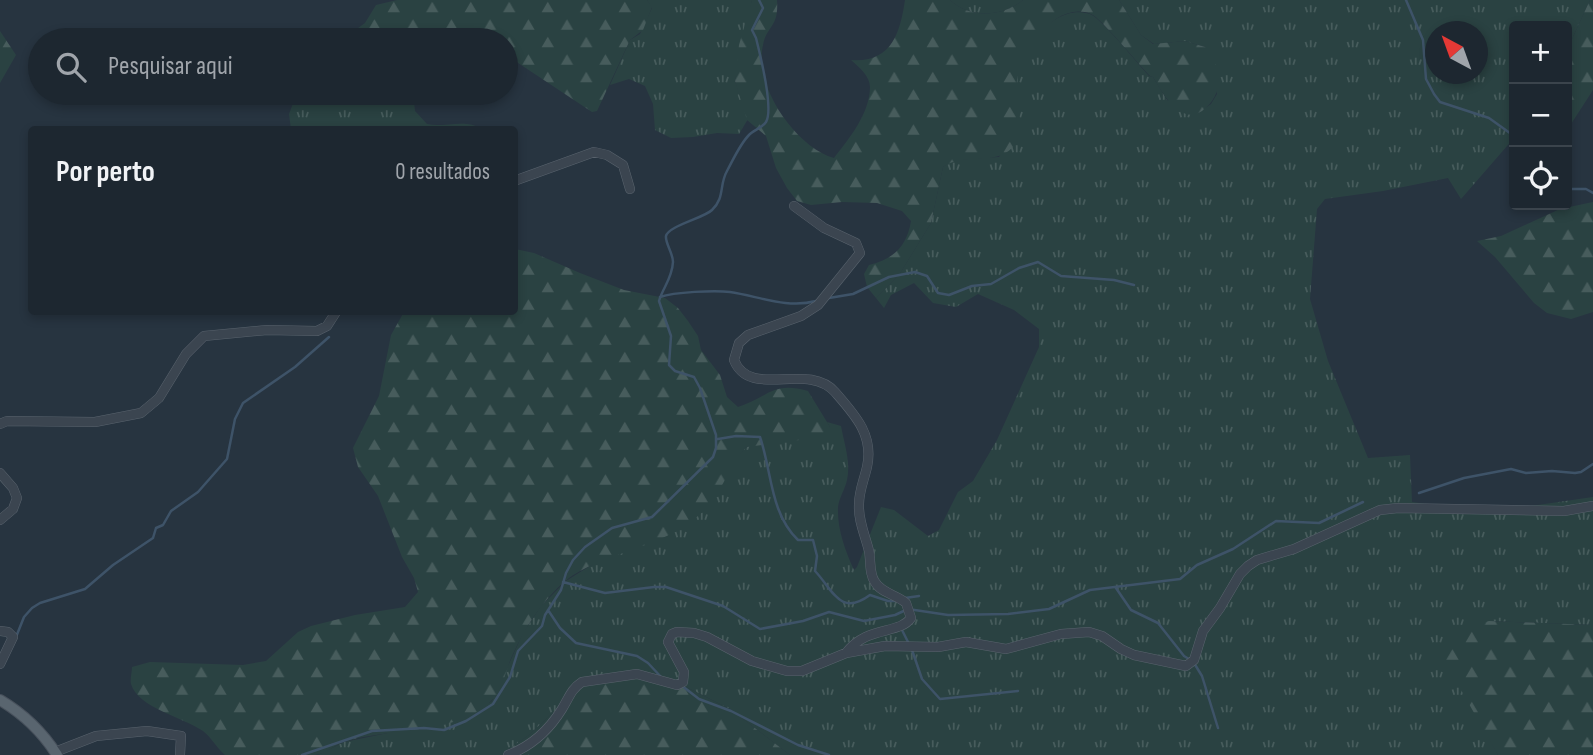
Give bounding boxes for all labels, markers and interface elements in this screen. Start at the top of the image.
north arrow [1425,21,1488,84]
map controls [1509,21,1572,210]
button: + [1509,21,1572,84]
search box [28,28,518,105]
icon: search [52,48,90,86]
text: Pesquisar aqui [108,51,233,82]
button: − [1509,84,1572,147]
button: locate [1509,147,1572,210]
text: Por perto [56,154,155,190]
text: 0 resultados [395,158,490,186]

